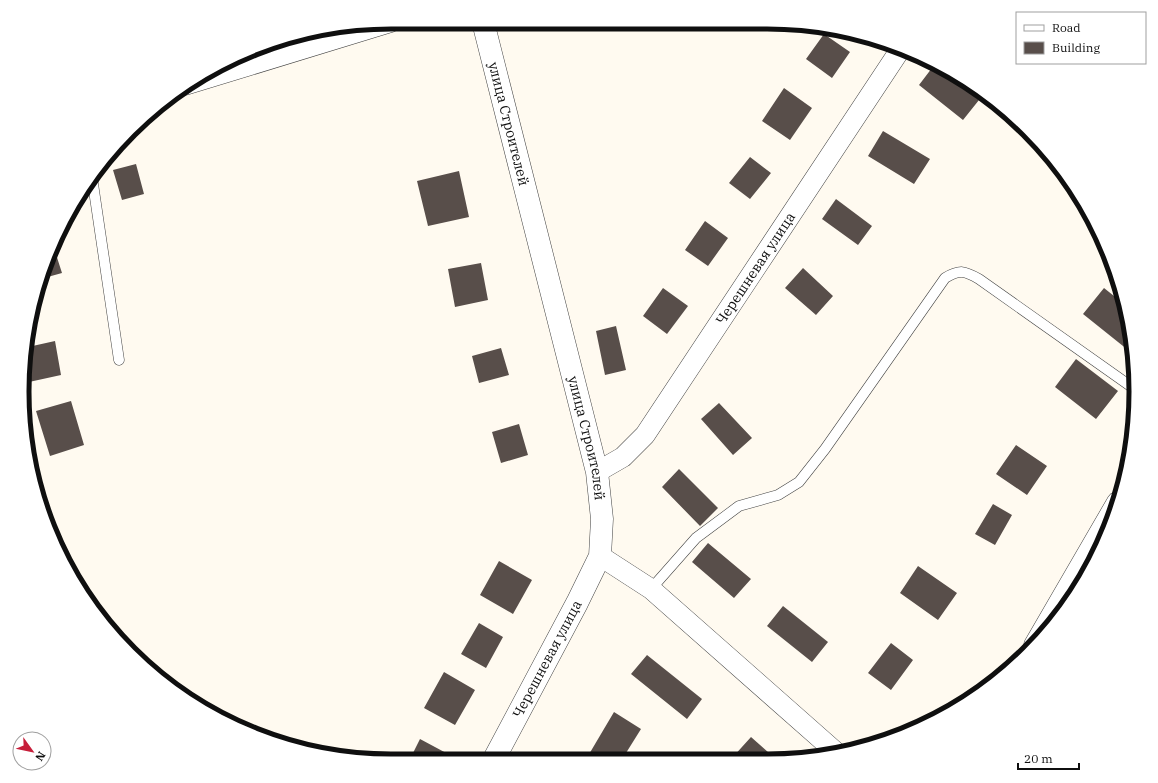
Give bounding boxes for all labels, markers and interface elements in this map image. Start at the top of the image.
legend [1016,12,1146,64]
text: Road [1052,20,1081,35]
text: Building [1052,40,1100,55]
street label: улица Строителей [484,60,533,188]
street label: Черешневая улица [712,208,799,328]
street label: улица Строителей [564,374,609,501]
street label: Черешневая улица [508,597,586,721]
north arrow [12,731,52,771]
scale bar [1018,745,1079,771]
text: N [32,749,49,764]
text: 20 m [1024,751,1053,766]

